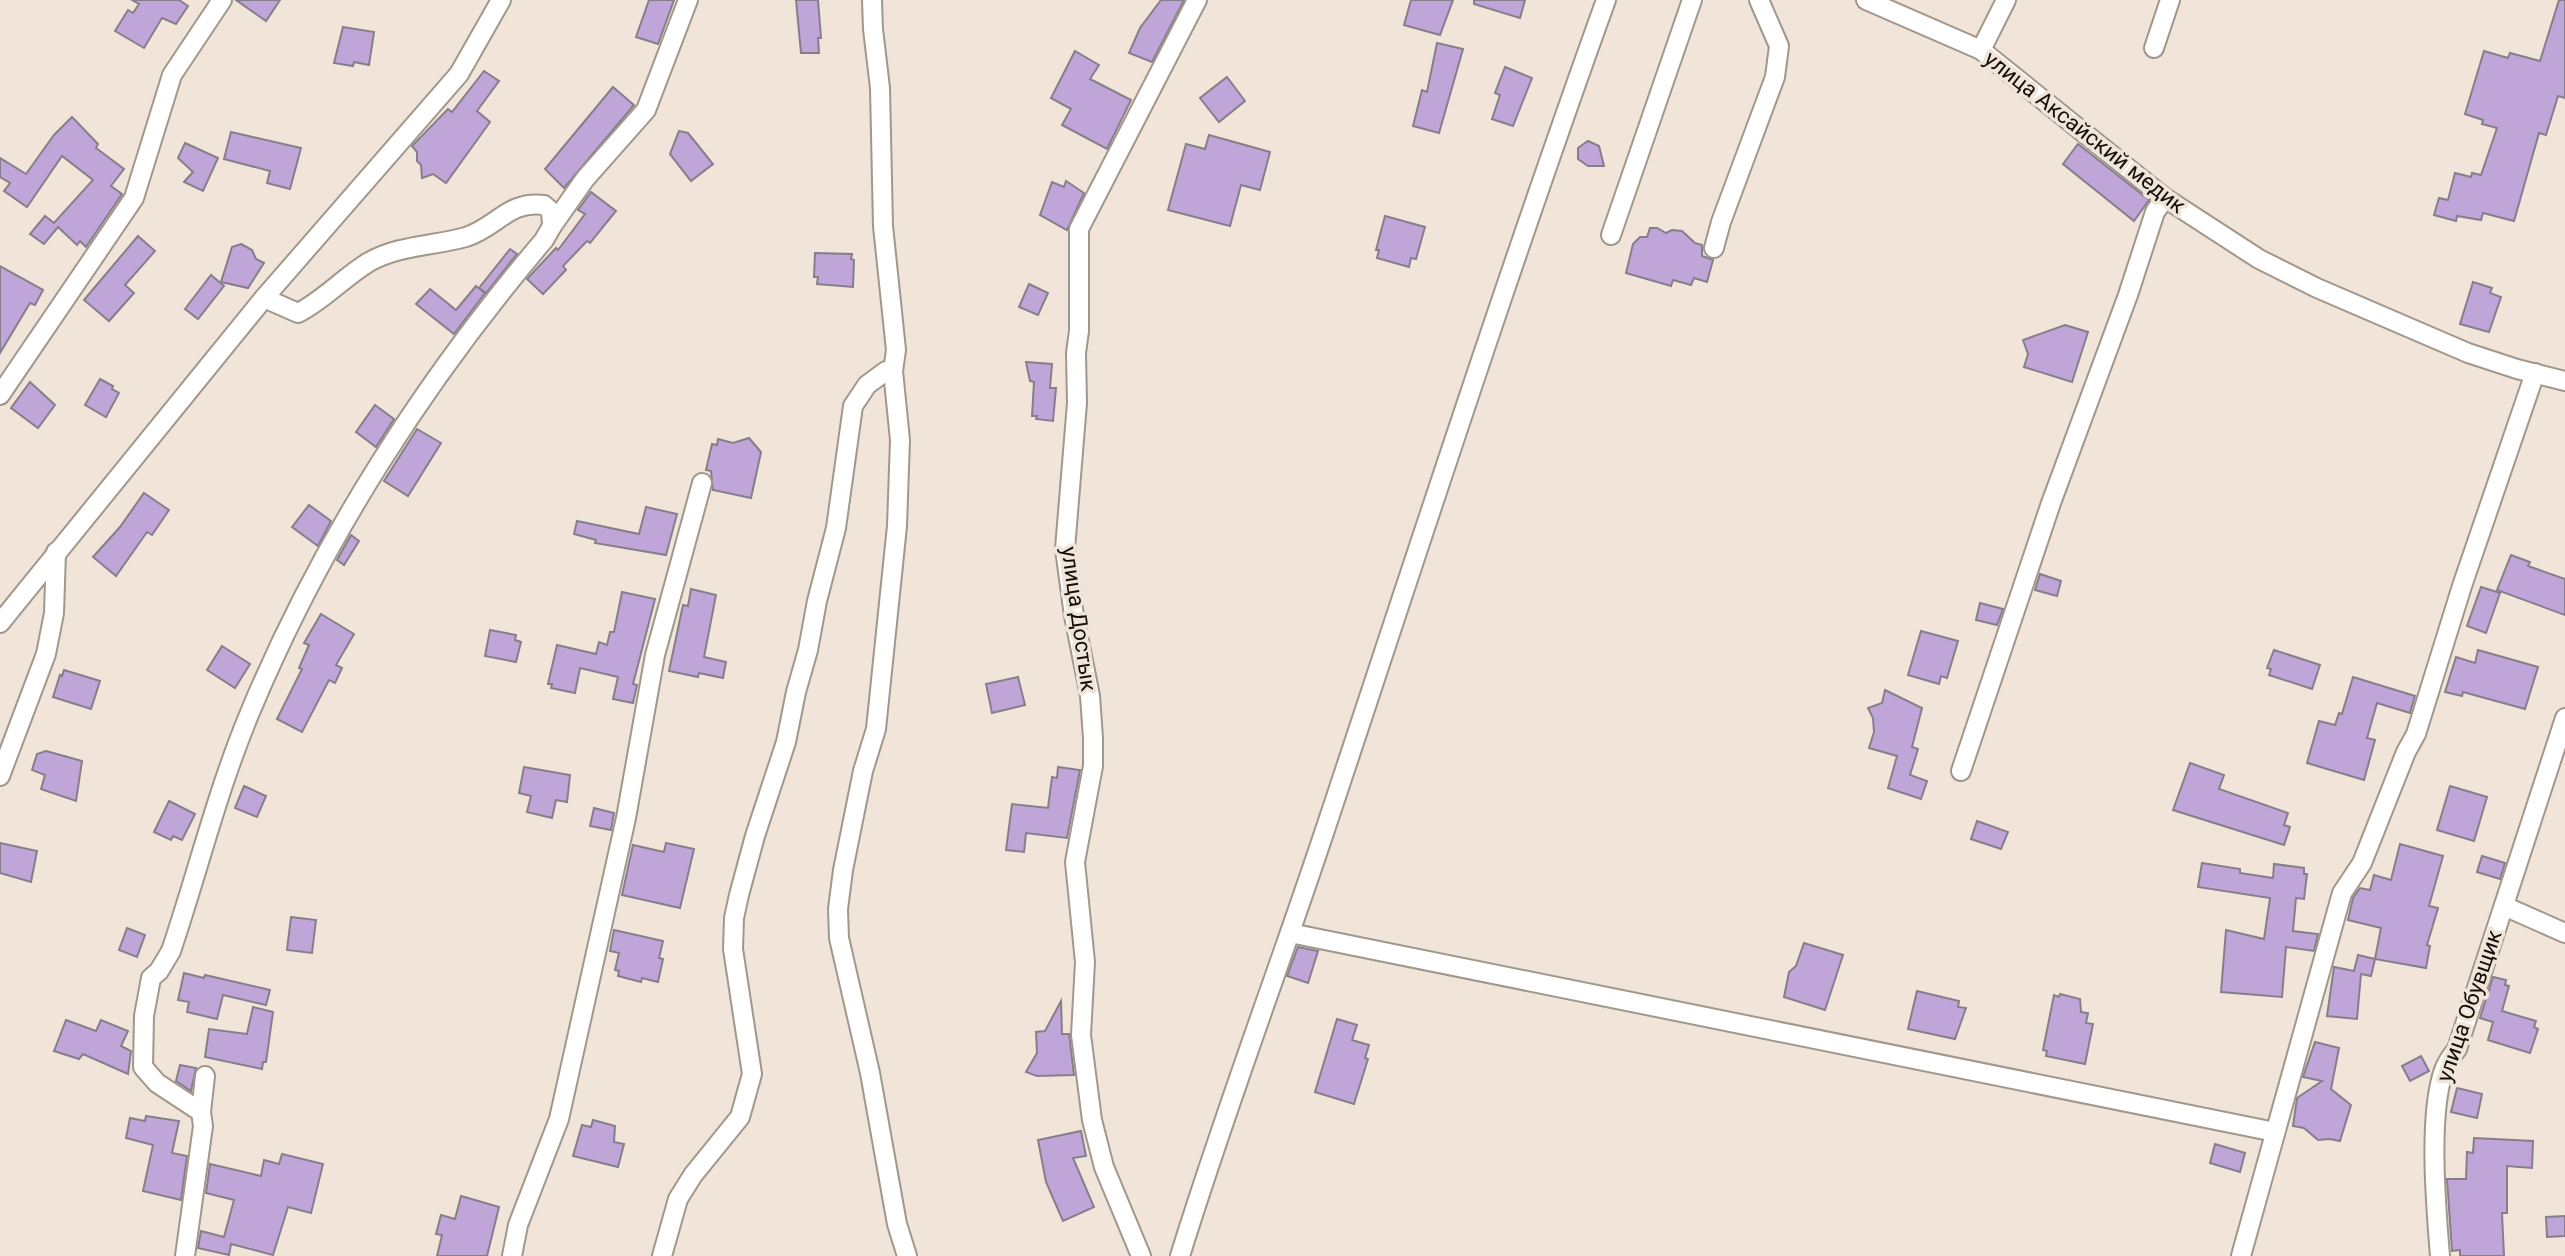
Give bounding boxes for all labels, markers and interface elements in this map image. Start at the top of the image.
street label: улица Аксайский медик [1980,46,2191,218]
street label: улица Достык [1056,545,1102,693]
street label: улица Обувщик [2431,927,2507,1085]

